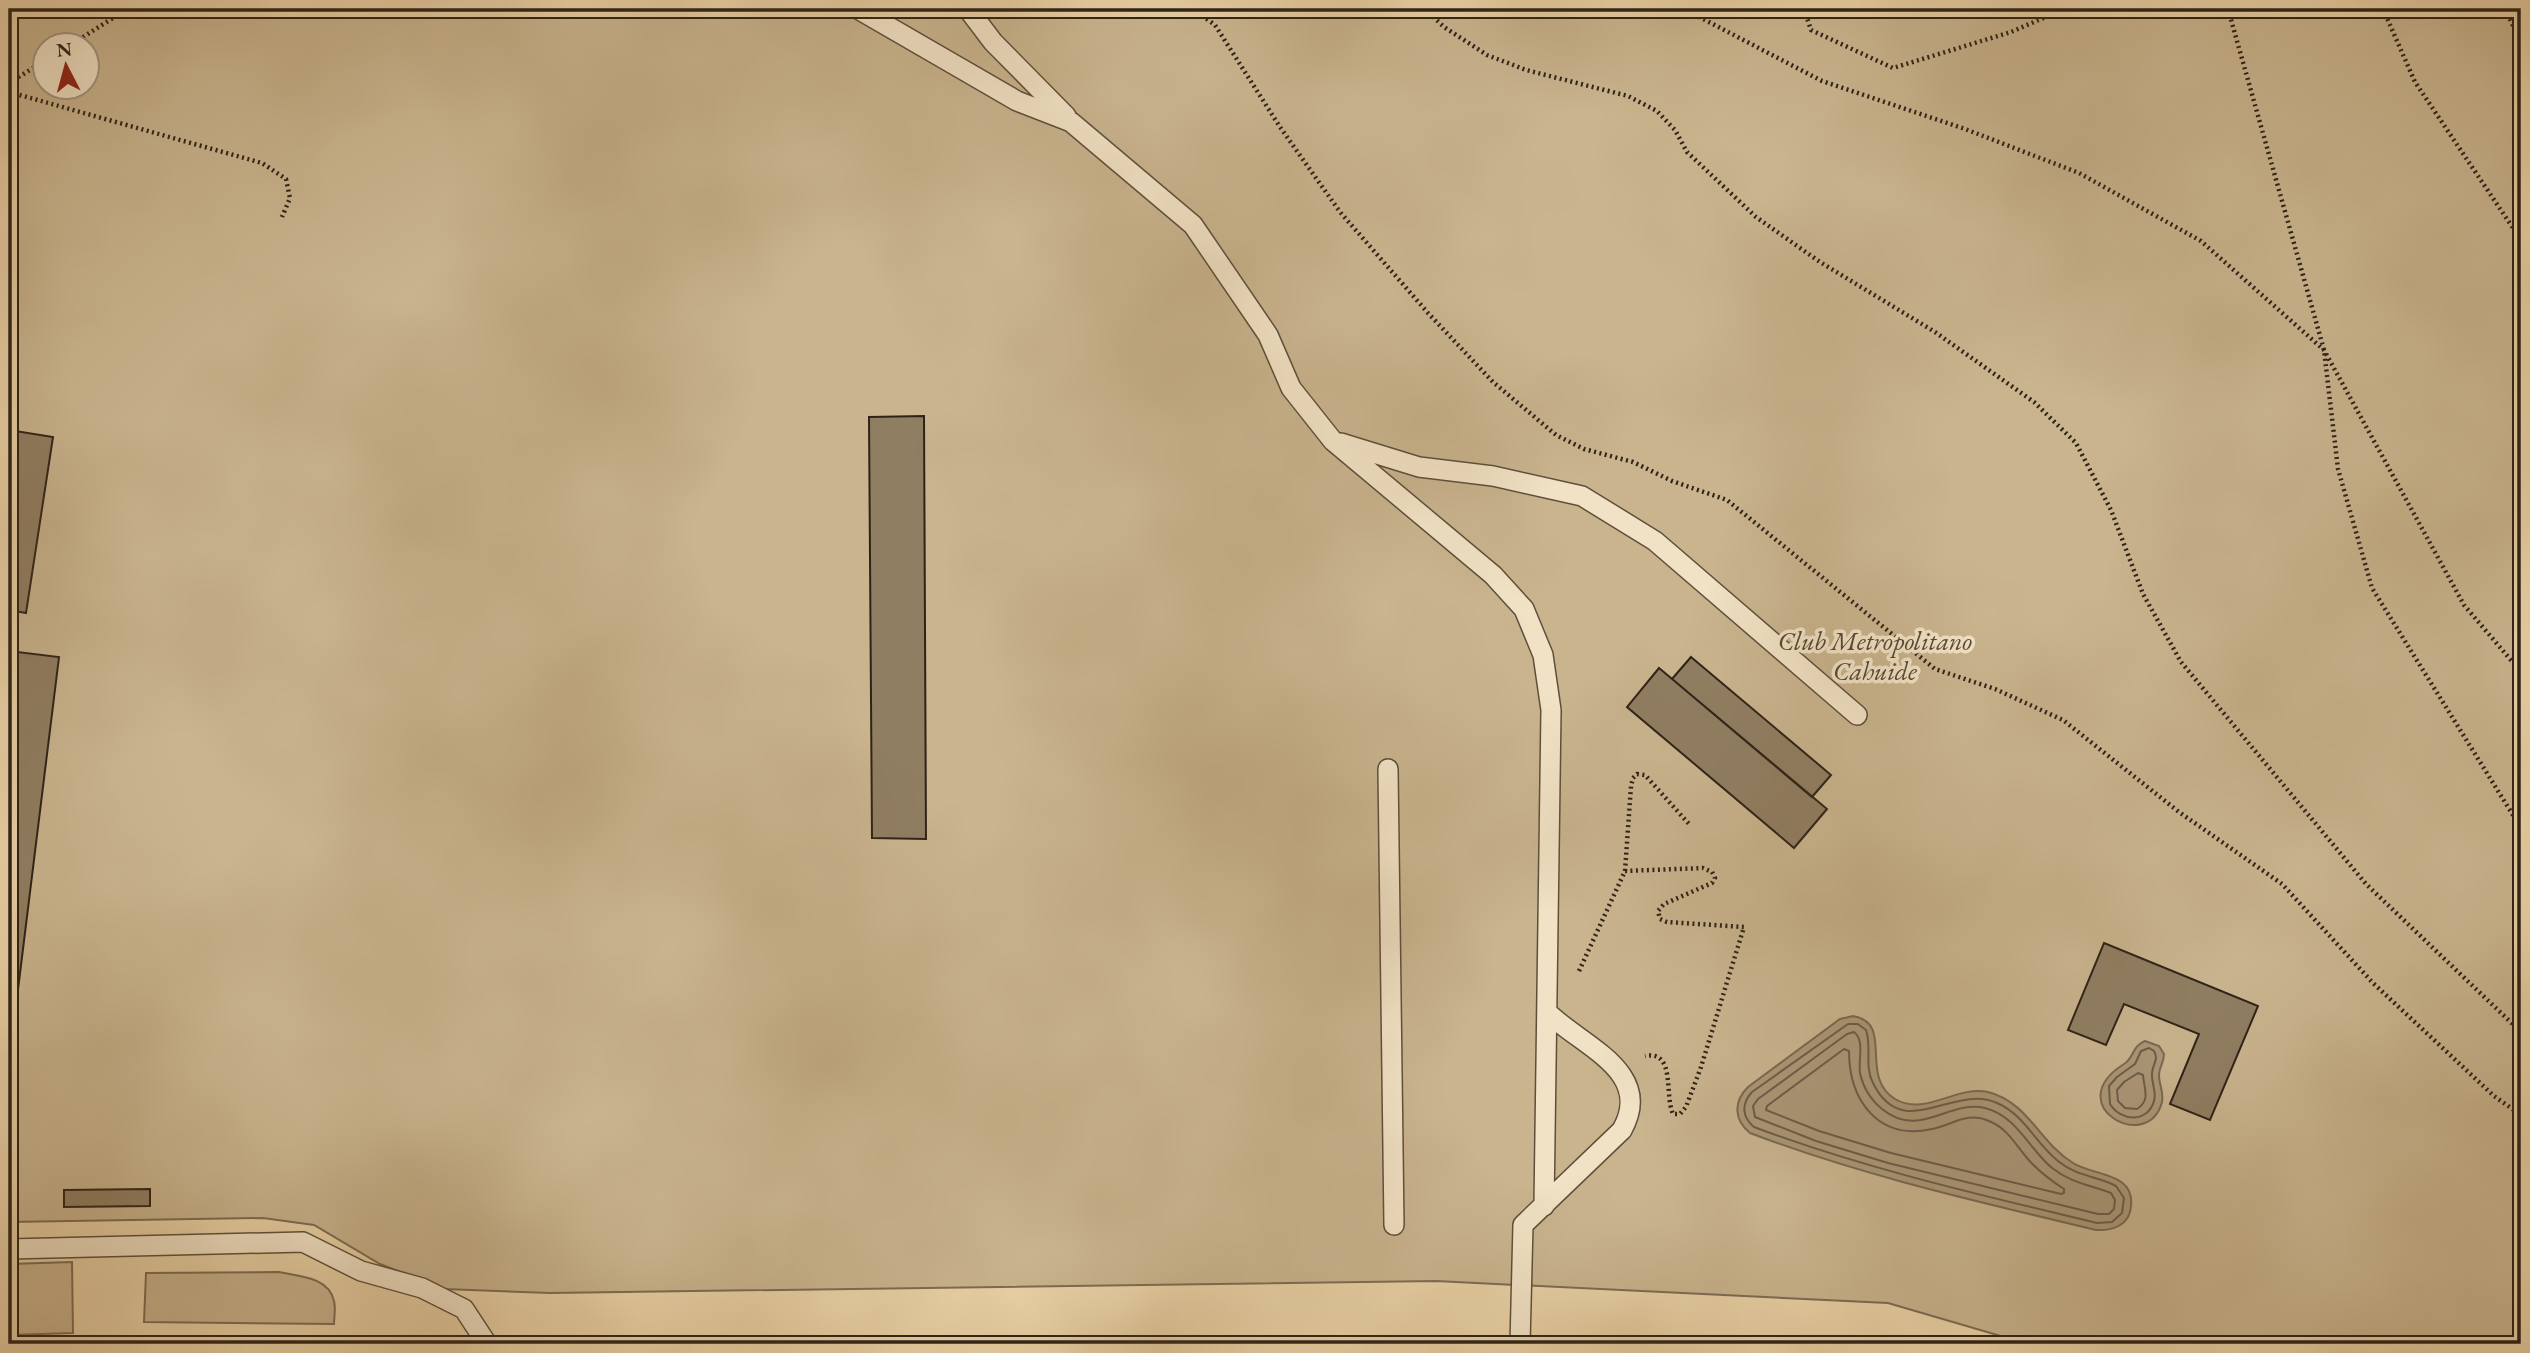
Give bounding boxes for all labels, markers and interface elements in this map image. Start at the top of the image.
north arrow [32,32,102,102]
text: N [55,36,74,63]
park label: Club Metropolitano Cahuide [1778,624,1972,688]

